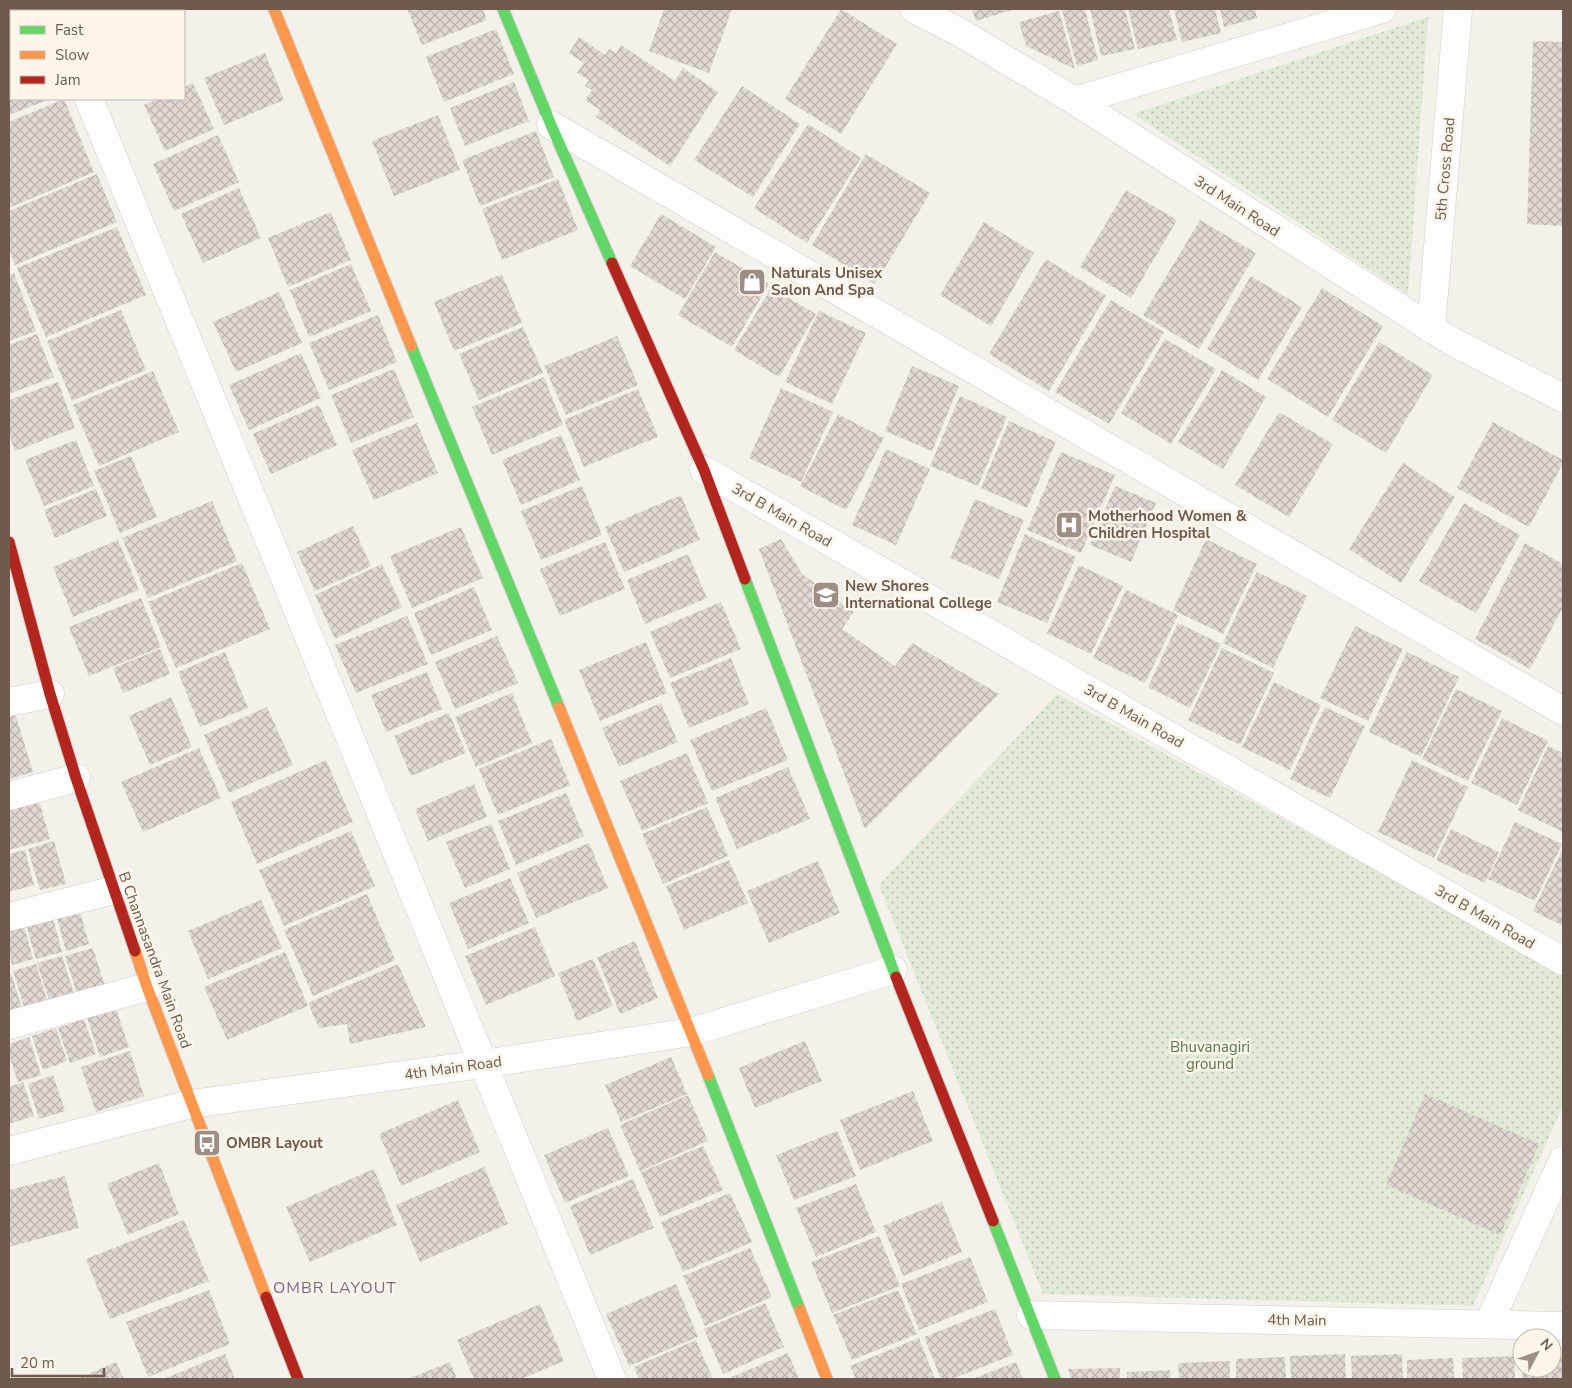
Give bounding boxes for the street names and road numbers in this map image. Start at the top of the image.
street label: 5th Cross Road [1431,117,1459,221]
street label: 3rd Main Road [1190,171,1284,241]
street label: 3rd B Main Road [728,478,836,552]
street label: 3rd B Main Road [1080,679,1188,753]
street label: B Channasandra Main Road [114,869,196,1051]
street label: 3rd B Main Road [1431,880,1539,954]
street label: 4th Main Road [403,1051,503,1085]
street label: 4th Main [1267,1309,1327,1331]

